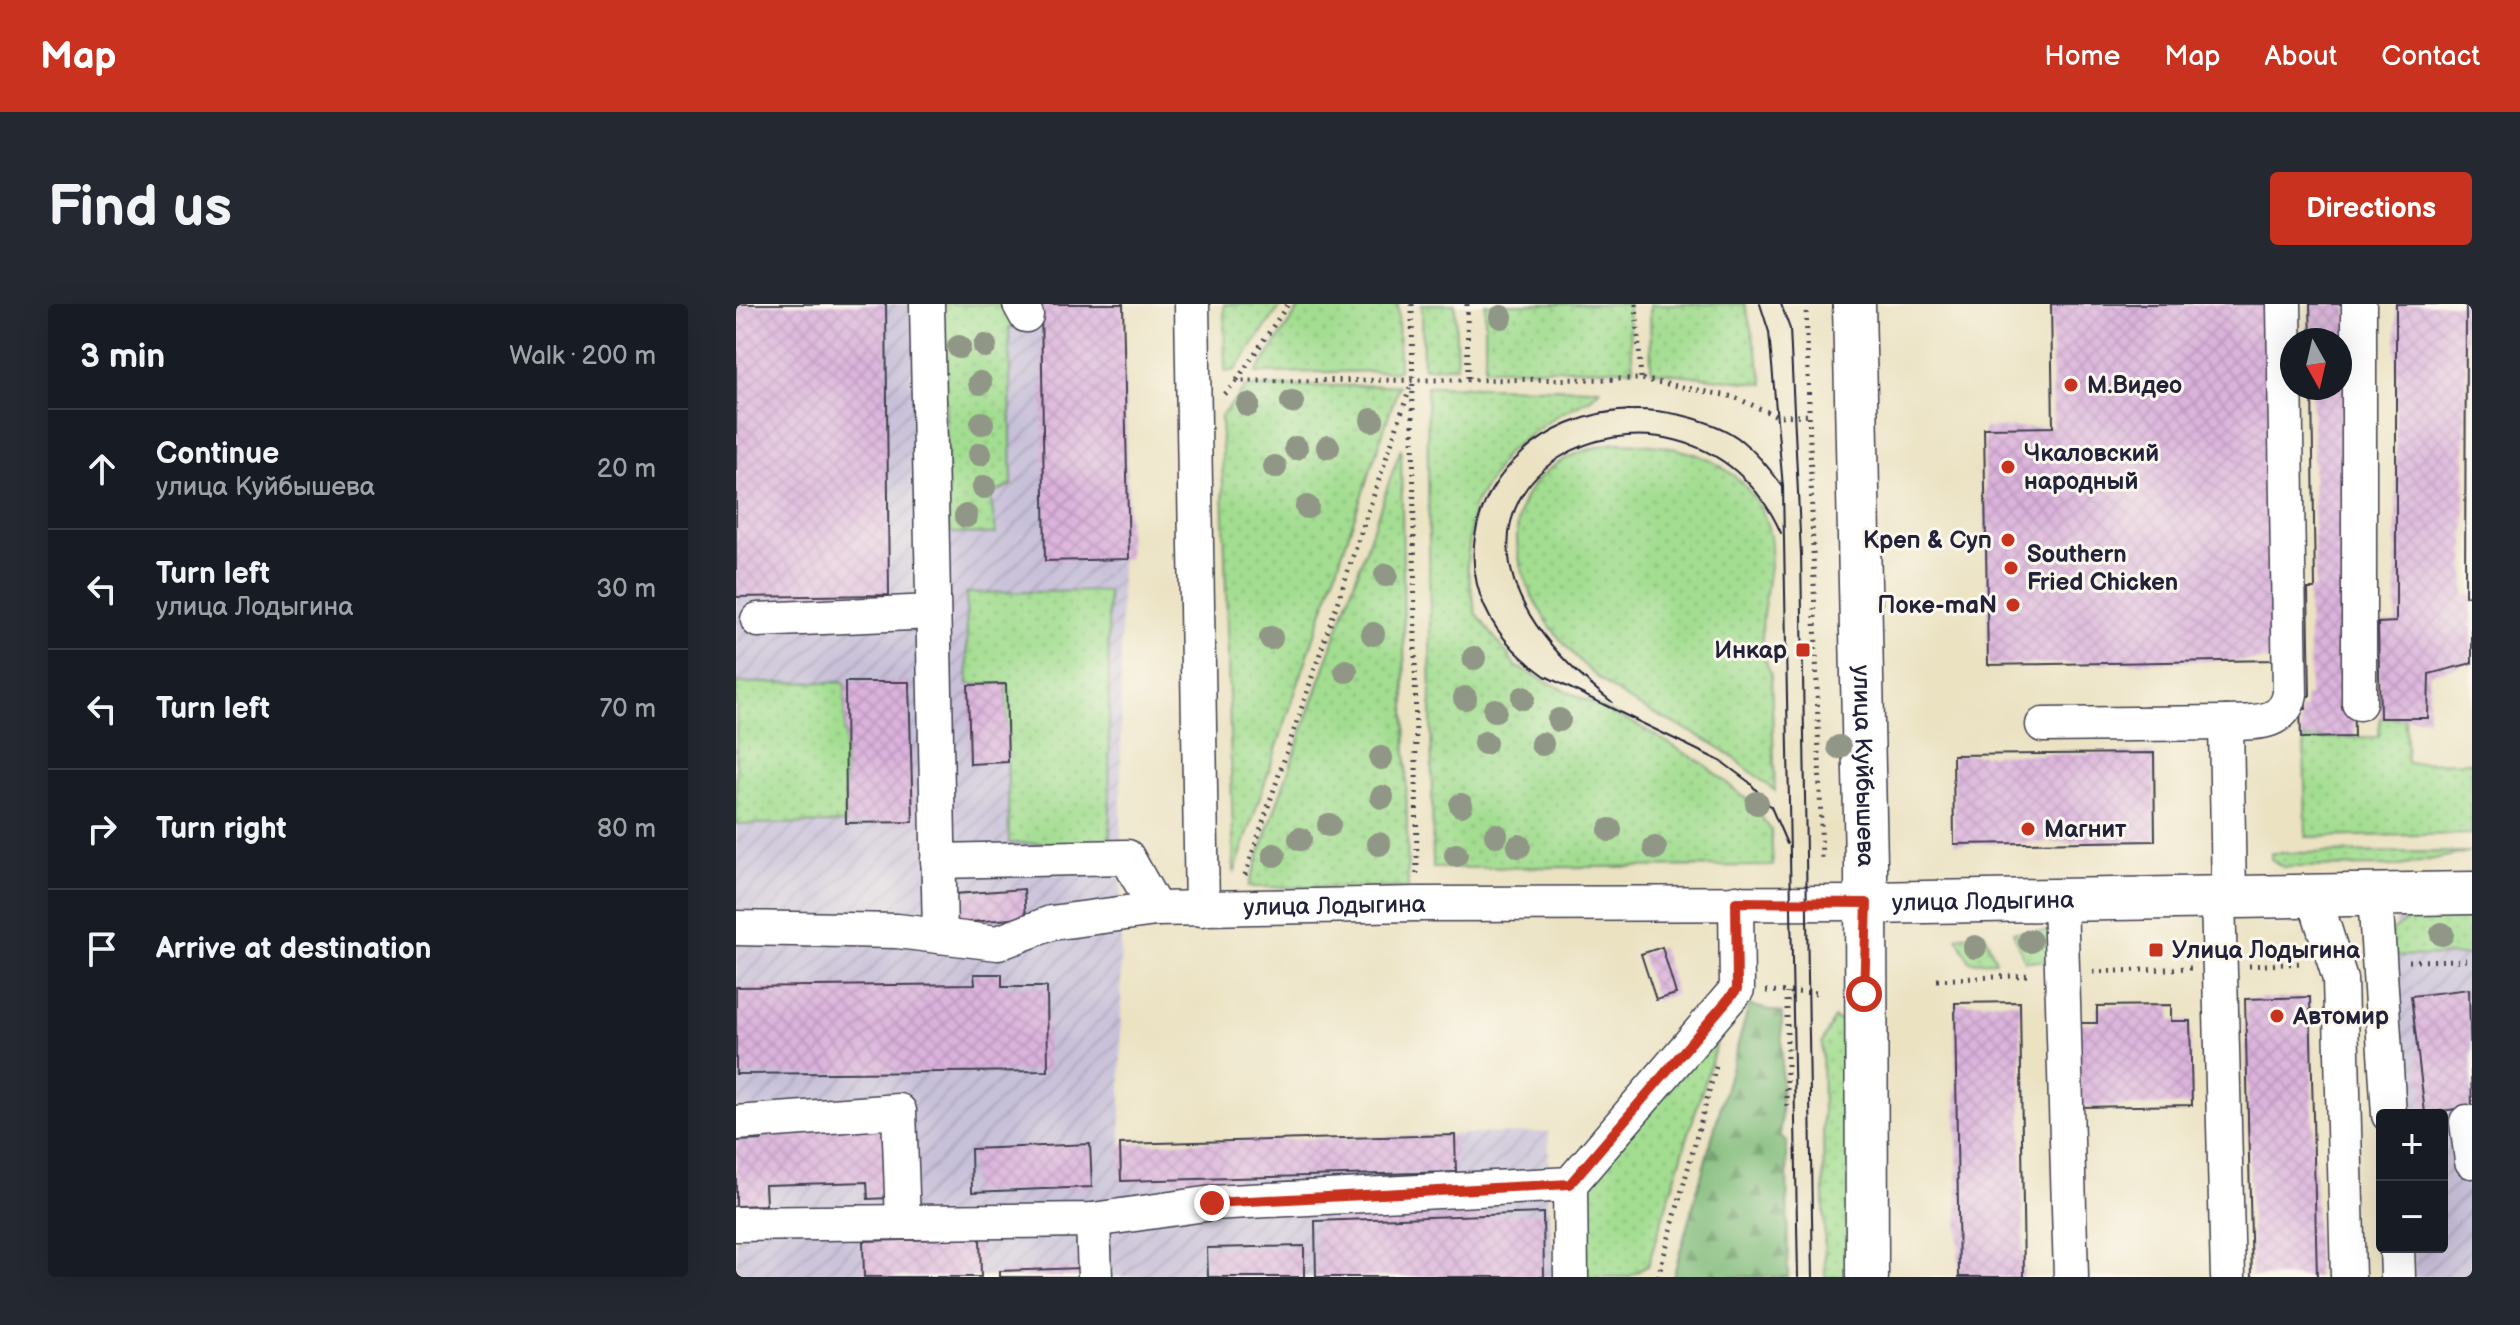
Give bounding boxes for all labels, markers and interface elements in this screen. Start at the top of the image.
text: Map [40,34,116,79]
text: Home [2044,40,2120,73]
text: Map [2164,40,2221,73]
text: About [2265,40,2337,73]
text: Contact [2381,40,2480,73]
button: Directions [2270,172,2472,245]
text: Find us [48,175,232,242]
north arrow [2280,328,2352,400]
text: 3 min [80,336,165,377]
text: Walk · 200 m [509,341,656,372]
place label: М.Видео [2087,371,2182,400]
marker: М.Видео [2062,376,2080,394]
text: Continue [156,436,279,472]
place label: Чкаловский народный [2024,439,2159,496]
icon: ahead [80,447,124,491]
text: 20 m [597,454,656,485]
marker: Чкаловский народный [1999,458,2017,476]
text: улица Куйбышева [156,472,375,503]
place label: Креп & Суп [1863,526,1992,555]
marker: Креп & Суп [1999,531,2017,549]
place label: Southern Fried Chicken [2027,540,2178,597]
text: Turn left [156,556,270,592]
marker: Southern Fried Chicken [2002,559,2020,577]
icon: left [80,567,124,611]
text: 30 m [596,574,656,605]
place label: Поке-maN [1877,591,1997,620]
text: улица Лодыгина [156,592,354,623]
marker: Поке-maN [2004,596,2022,614]
place label: Инкар [1714,636,1787,665]
marker: Инкар [1794,641,1812,659]
street label: улица Куйбышева [1847,664,1881,867]
icon: left [80,687,124,731]
text: Turn left [156,691,270,727]
text: 70 m [599,694,656,725]
icon: right [80,807,124,851]
text: Turn right [156,811,287,847]
text: 80 m [597,814,656,845]
place label: Магнит [2044,815,2127,844]
marker: Магнит [2019,820,2037,838]
street label: улица Лодыгина [1892,885,2074,917]
street label: улица Лодыгина [1243,889,1426,922]
icon: arrive [80,927,124,971]
text: Arrive at destination [156,931,432,967]
place label: Улица Лодыгина [2172,936,2361,965]
marker: Улица Лодыгина [2147,941,2165,959]
route start [1846,976,1882,1012]
place label: Автомир [2292,1002,2389,1031]
marker: Автомир [2268,1007,2286,1025]
map controls [2376,1109,2448,1253]
button: + [2376,1109,2448,1181]
button: − [2376,1181,2448,1253]
route end [1194,1185,1230,1221]

